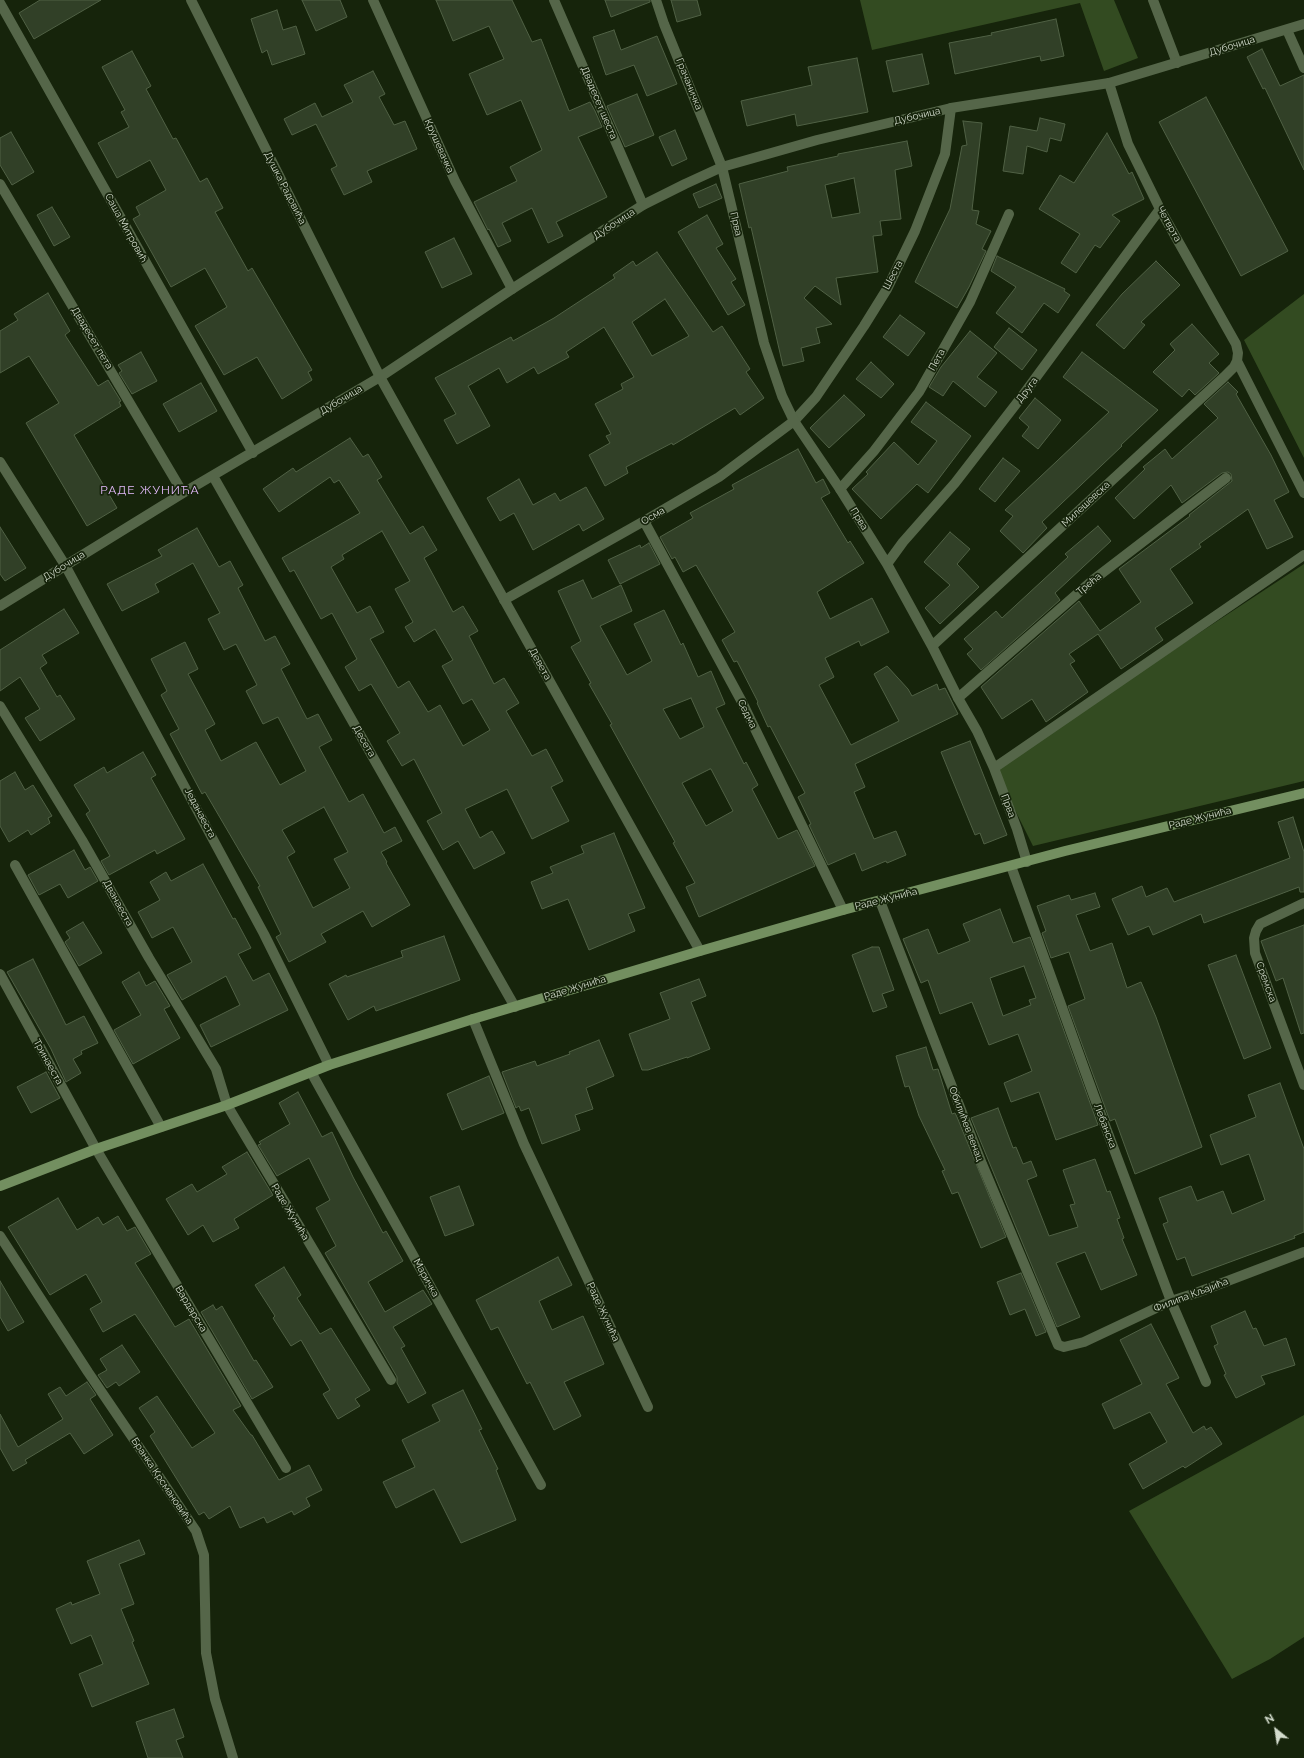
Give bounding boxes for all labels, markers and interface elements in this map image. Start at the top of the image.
street label: Дубочица [1208,33,1256,59]
street label: Грачаничка [673,56,705,112]
street label: Двадесет шеста [578,65,620,141]
street label: Дубочица [893,105,941,127]
street label: Крушевачка [422,117,456,175]
street label: Душка Радовића [261,150,309,226]
street label: Саша Митровић [102,191,150,265]
street label: Четврта [1154,204,1184,244]
street label: Дубочица [591,206,637,242]
street label: Прва [727,211,745,237]
street label: Шеста [881,258,905,292]
street label: Двадесет пета [69,305,115,371]
street label: Пета [926,347,948,373]
street label: Друга [1014,375,1040,405]
street label: Дубочица [318,383,364,417]
street label: Милешевска [1059,479,1113,529]
district label: РАДЕ ЖУНИЋА [100,483,200,497]
street label: Осма [639,504,667,528]
street label: Прва [848,506,870,532]
street label: Дубочица [41,548,87,584]
street label: Трећа [1074,570,1104,598]
street label: Девета [526,646,554,682]
street label: Седма [735,697,759,731]
street label: Десета [350,723,378,759]
street label: Једанаеста [182,786,218,840]
street label: Прва [998,793,1018,819]
street label: Раде Жунића [1168,804,1232,832]
street label: Дванаеста [100,878,136,928]
street label: Раде Жунића [854,885,918,913]
street label: Сремска [1253,960,1279,1004]
street label: Раде Жунића [543,973,607,1003]
street label: Тринаеста [31,1037,65,1087]
street label: Обилићев венац [946,1085,986,1163]
street label: Лебанска [1091,1102,1119,1150]
street label: Раде Жунића [268,1182,312,1242]
street label: Маричка [411,1257,441,1299]
street label: Филипа Кљајића [1152,1275,1230,1315]
street label: Раде Жунића [584,1281,622,1343]
street label: Вардарска [173,1284,209,1334]
street label: Бранка Крсмановића [129,1435,195,1527]
north arrow [1256,1710,1296,1750]
text: N [1263,1711,1277,1727]

